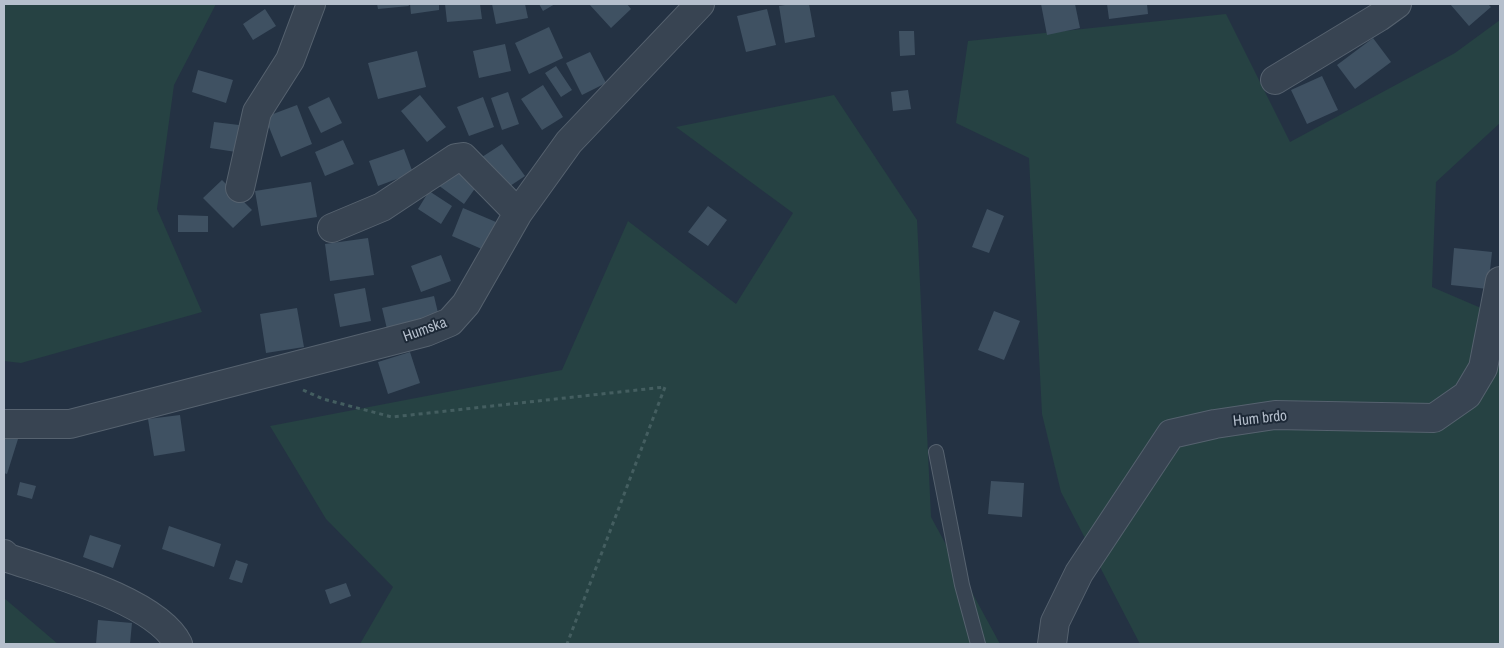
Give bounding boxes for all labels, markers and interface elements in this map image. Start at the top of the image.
street label: Humska [401,314,449,346]
street label: Hum brdo [1232,407,1288,431]

